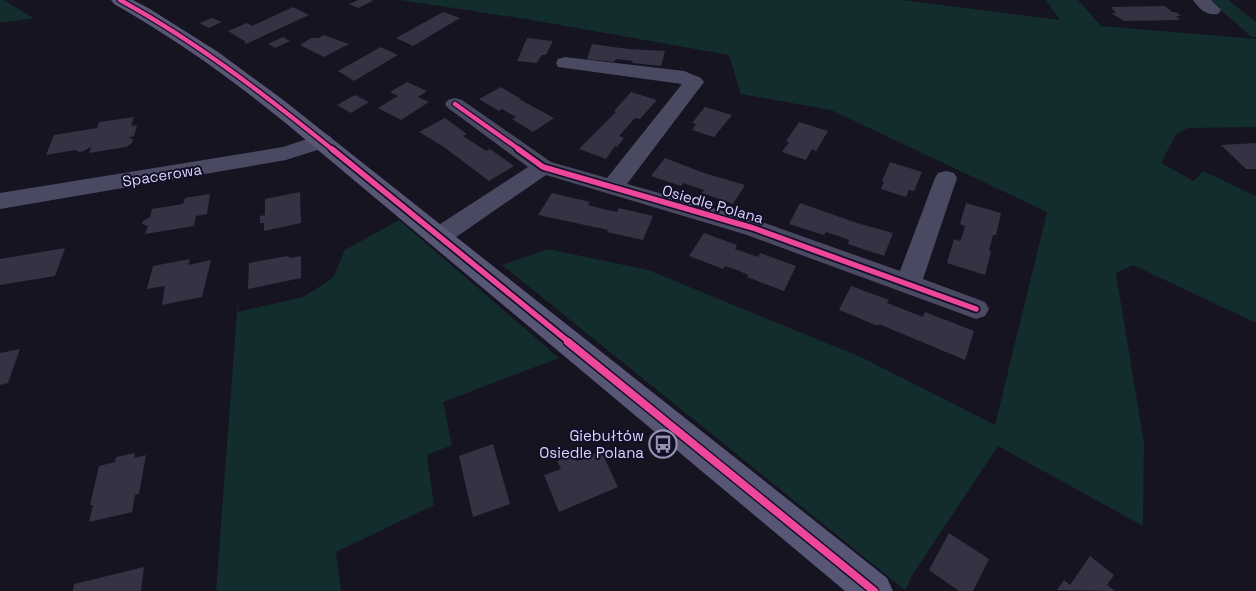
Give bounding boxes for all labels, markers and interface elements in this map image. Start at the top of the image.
street label: Spacerowa [121,159,203,191]
street label: Osiedle Polana [660,180,766,228]
place label: Giebułtów Osiedle Polana [539,426,644,462]
bus stop icon: Giebułtów Osiedle Polana [648,429,678,459]

